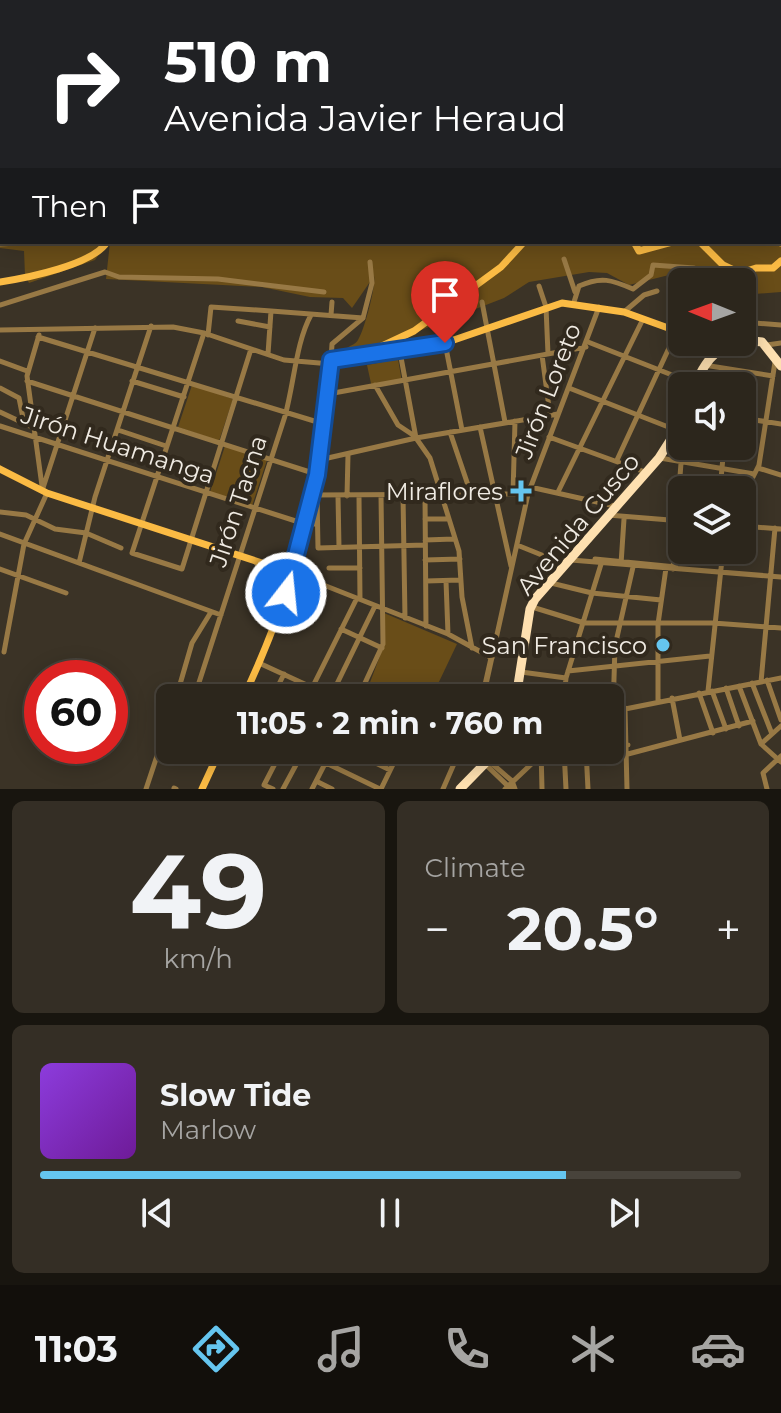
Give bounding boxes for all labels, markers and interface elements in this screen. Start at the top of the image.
text: 510 m [164,28,332,96]
icon: right [32,32,136,136]
text: Avenida Javier Heraud [164,96,566,140]
icon: arrive [124,184,168,228]
text: Then [32,188,108,225]
pin [411,261,479,343]
north arrow [668,268,756,356]
map controls [668,268,756,564]
icon: arrive [423,273,467,317]
street label: Jirón Loreto [509,319,587,464]
button: sound [668,372,756,460]
street label: Jirón Huamanga [17,400,218,490]
street label: Jirón Tacna [203,432,273,571]
street label: Avenida Cusco [510,447,646,601]
button: layers [668,476,756,564]
place label: Miraflores [386,477,503,506]
marker: Miraflores [510,480,532,502]
position arrow [244,551,328,635]
place label: San Francisco [482,631,647,660]
marker: San Francisco [654,636,672,654]
speed limit sign: 60 [24,660,128,764]
text: 11:05 · 2 min · 760 m [237,705,543,742]
text: 49 [129,827,267,954]
text: Climate [425,852,526,884]
text: 20.5° [507,892,658,965]
text: − [425,902,450,956]
text: + [716,902,741,956]
text: km/h [164,943,233,975]
text: Slow Tide [160,1077,311,1114]
text: Marlow [160,1114,256,1146]
icon: previous [135,1191,179,1235]
icon: pause [368,1191,412,1235]
icon: next [602,1191,646,1235]
icon: directions [188,1321,244,1377]
icon: music [313,1321,369,1377]
icon: phone [439,1321,495,1377]
icon: climate [565,1321,621,1377]
icon: car [690,1321,746,1377]
text: 11:03 [35,1327,118,1371]

